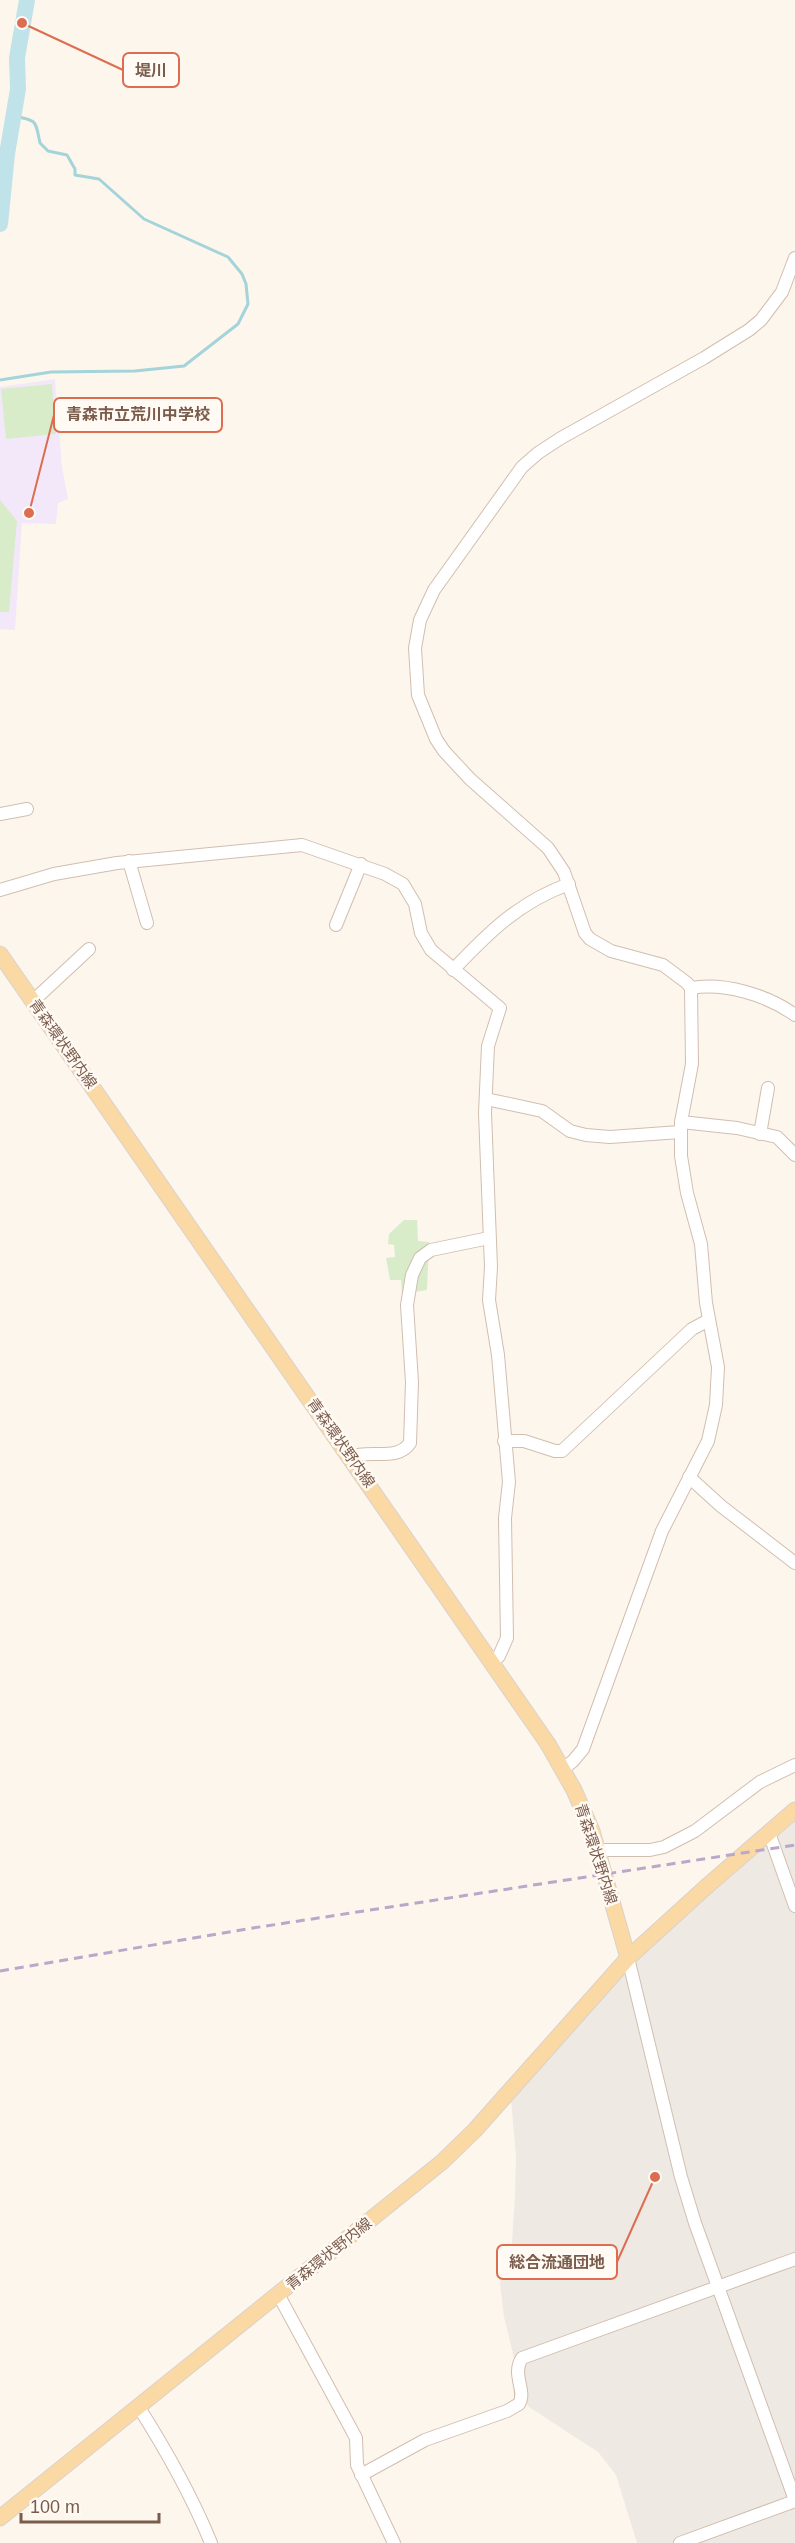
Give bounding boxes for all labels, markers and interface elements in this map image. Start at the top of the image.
callout: 堤川 [123,53,179,87]
text: 堤川 [135,62,167,79]
callout: 青森市立荒川中学校 [54,398,222,432]
text: 青森市立荒川中学校 [66,406,210,423]
street label: 青森環状野内線 [26,996,100,1092]
street label: 青森環状野内線 [304,1395,378,1491]
street label: 青森環状野内線 [572,1801,621,1906]
street label: 青森環状野内線 [283,2214,375,2293]
callout: 総合流通団地 [497,2245,617,2279]
text: 総合流通団地 [509,2253,605,2271]
scale bar [21,2486,159,2524]
text: 100 m [30,2497,80,2517]

